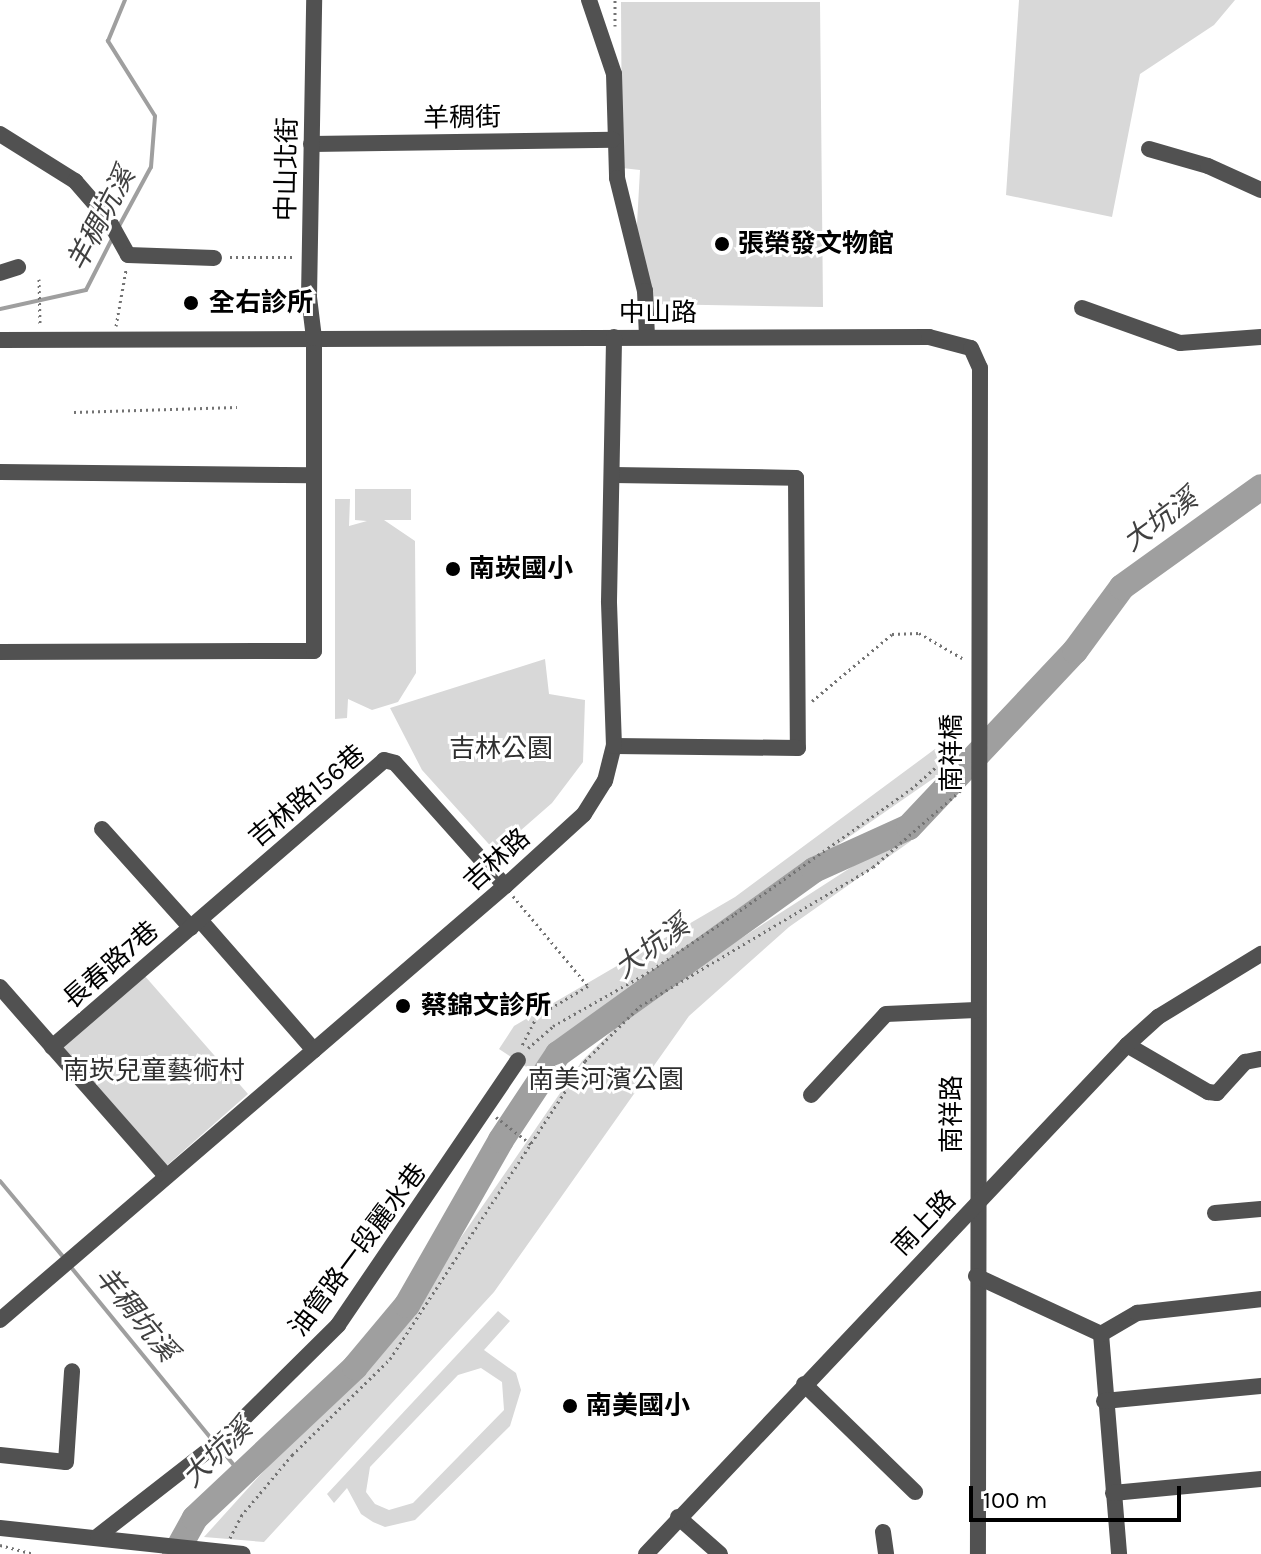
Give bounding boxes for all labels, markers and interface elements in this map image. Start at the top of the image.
street label: 羊稠街 [423,102,501,134]
street label: 中山北街 [270,117,304,221]
water label: 羊稠坑溪 [60,162,142,276]
place label: 張榮發文物館 [738,228,894,260]
marker: 張榮發文物館 [713,235,731,253]
place label: 全右診所 [209,287,313,319]
marker: 全右診所 [180,292,202,314]
street label: 中山路 [619,297,697,329]
water label: 大坑溪 [1116,482,1204,558]
place label: 南崁國小 [469,553,573,585]
marker: 南崁國小 [444,560,462,578]
street label: 南祥橋 [936,714,968,792]
park label: 吉林公園 [449,733,553,765]
street label: 吉林路156巷 [243,738,371,854]
street label: 吉林路 [458,822,536,898]
water label: 大坑溪 [608,909,696,985]
street label: 長春路7巷 [57,915,165,1015]
place label: 蔡錦文診所 [421,990,551,1022]
marker: 蔡錦文診所 [392,995,414,1017]
park label: 南崁兒童藝術村 [63,1055,245,1087]
park label: 南美河濱公園 [528,1064,684,1096]
street label: 南祥路 [936,1075,968,1153]
street label: 油管路一段麗水巷 [283,1158,433,1342]
street label: 南上路 [886,1184,962,1262]
water label: 羊稠坑溪 [88,1260,184,1368]
place label: 南美國小 [586,1390,690,1422]
marker: 南美國小 [561,1397,579,1415]
water label: 大坑溪 [175,1412,259,1494]
scale bar [973,1470,1185,1520]
text: 100 m [983,1486,1048,1514]

